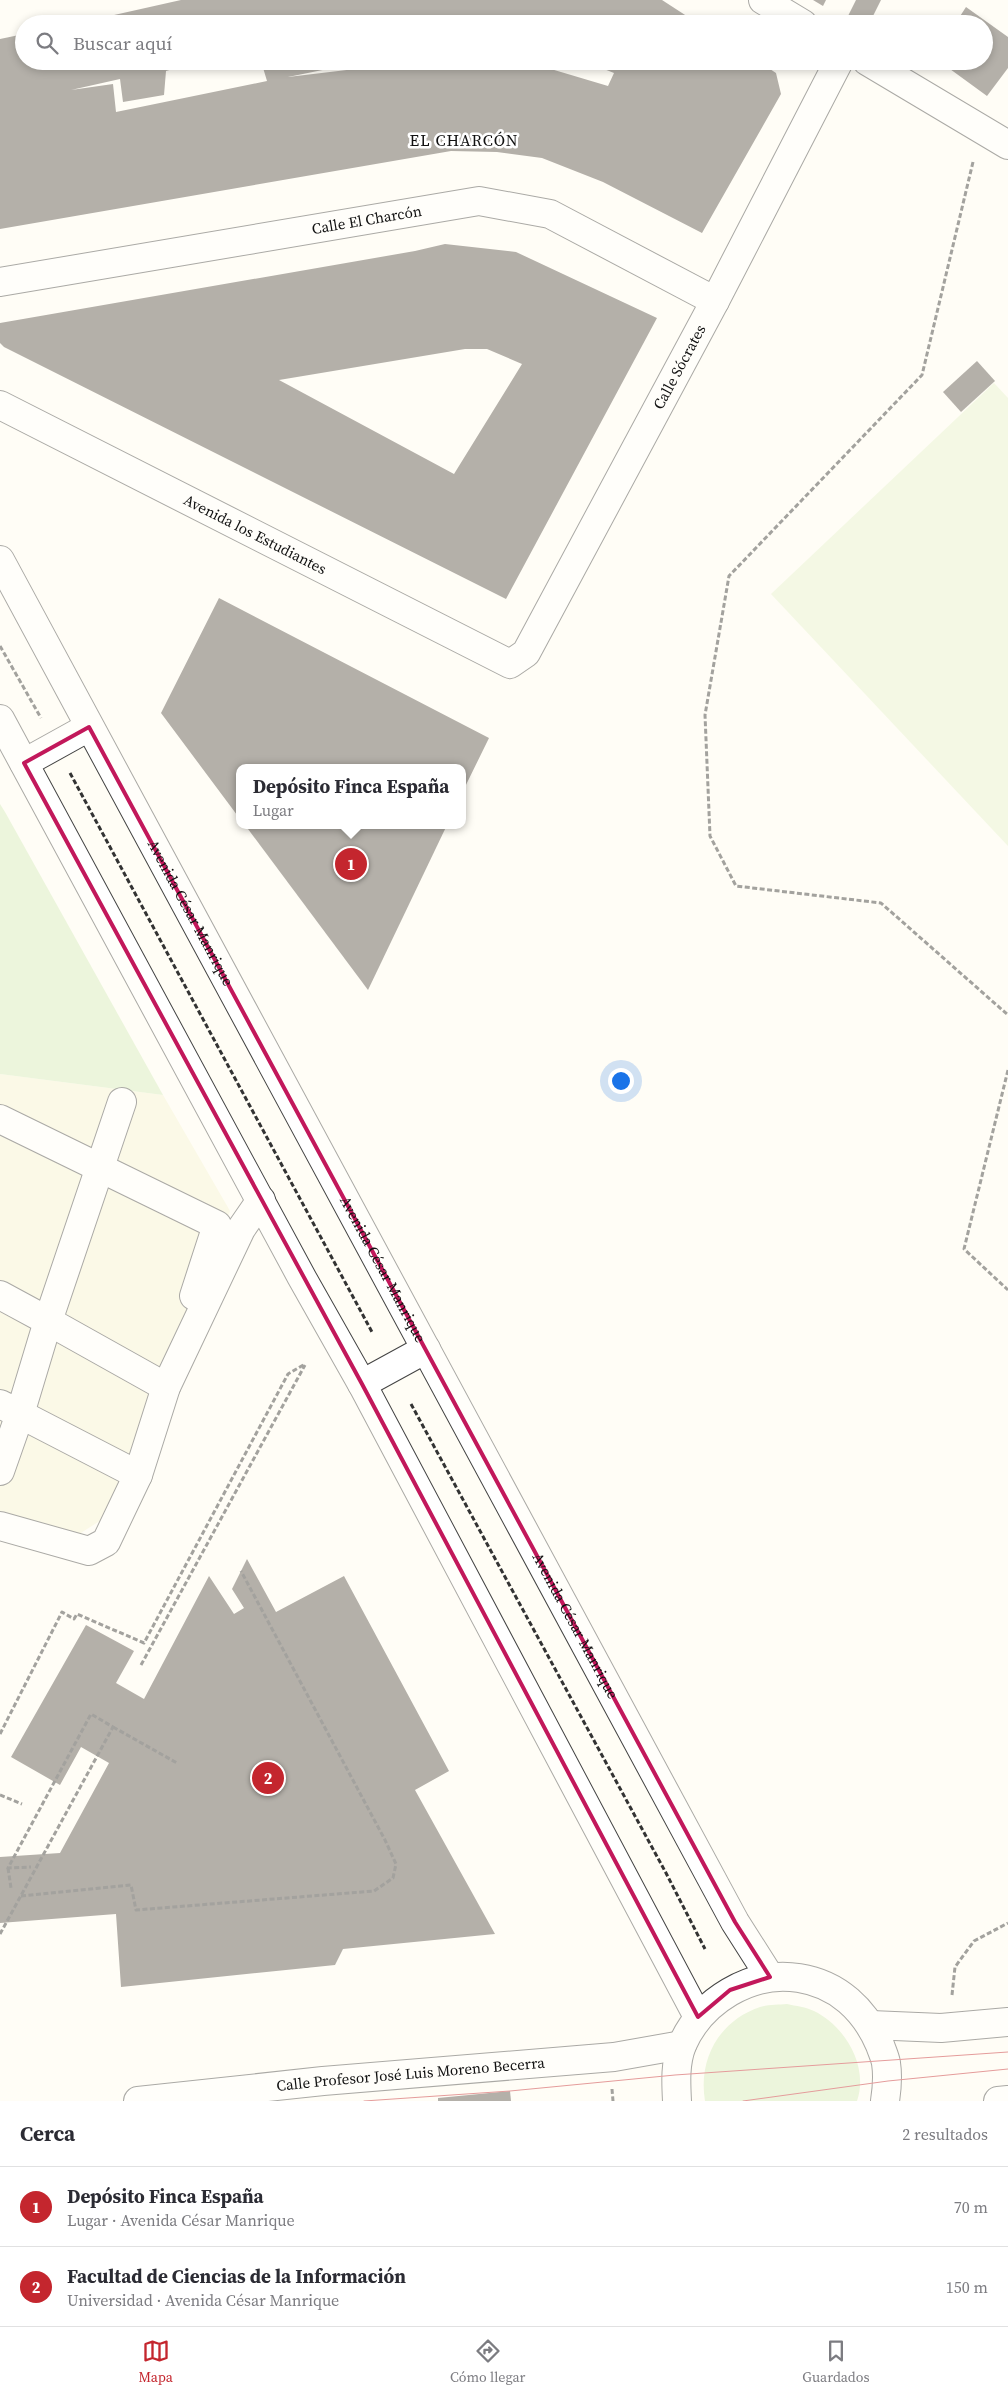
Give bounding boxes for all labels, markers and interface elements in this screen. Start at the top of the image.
search box [15,15,993,70]
icon: search [33,29,61,57]
text: Buscar aquí [73,30,172,56]
district label: EL CHARCÓN [409,129,519,151]
street label: Calle El Charcón [310,200,423,239]
street label: Calle Sócrates [648,321,710,413]
street label: Avenida los Estudiantes [180,489,330,579]
popup [236,764,466,829]
text: Depósito Finca España [253,773,449,799]
text: Lugar [253,799,294,821]
street label: Avenida César Manrique [143,836,239,990]
pin: 1 [335,845,367,883]
your location [608,1068,634,1094]
street label: Avenida César Manrique [335,1192,431,1346]
street label: Avenida César Manrique [527,1549,624,1703]
pin: 2 [252,1759,284,1797]
street label: Calle Profesor José Luis Moreno Becerra [275,2052,546,2096]
text: Cerca [20,2119,75,2148]
text: 2 resultados [902,2123,988,2145]
text: Depósito Finca España [67,2183,264,2209]
text: 1 [32,2196,40,2218]
text: 70 m [954,2196,988,2218]
text: Lugar · Avenida César Manrique [67,2209,295,2231]
text: Facultad de Ciencias de la Información [67,2263,406,2289]
text: 2 [32,2276,40,2298]
text: 150 m [946,2276,988,2298]
text: Universidad · Avenida César Manrique [67,2289,339,2311]
tab: Mapa [138,2337,173,2387]
tab: Cómo llegar [450,2337,525,2387]
tab: Guardados [802,2337,870,2387]

